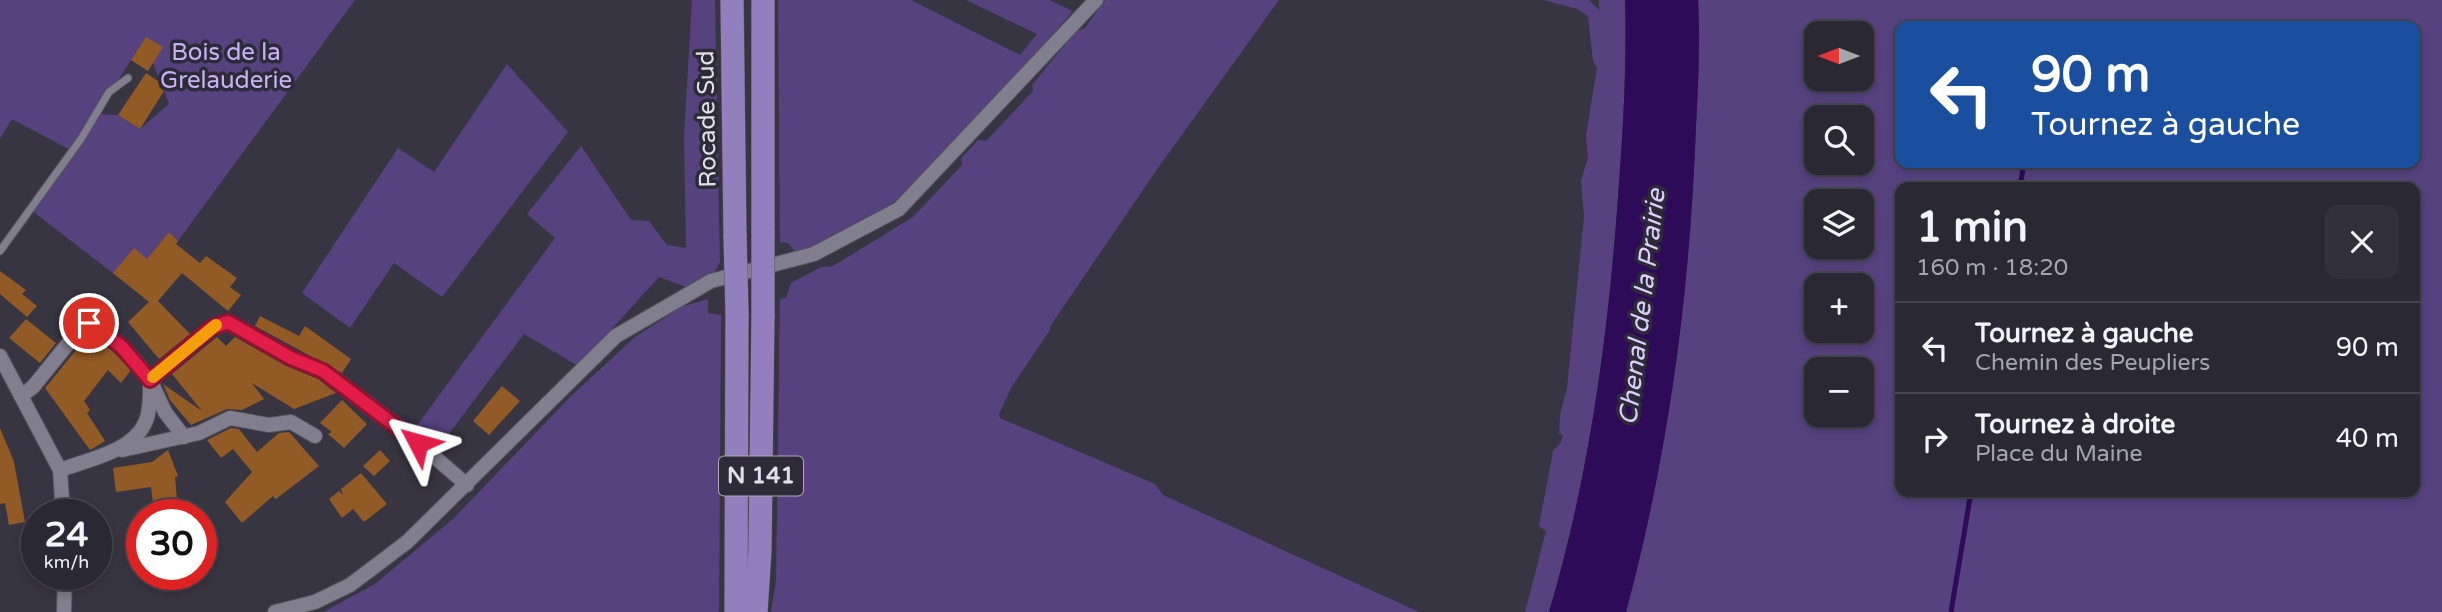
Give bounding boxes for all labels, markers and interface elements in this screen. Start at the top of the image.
north arrow [1804,21,1874,91]
map controls [1804,21,1874,427]
park label: Bois de la Grelauderie [160,38,292,95]
text: 90 m [2031,46,2150,105]
icon: left [1916,49,2007,140]
street label: Rocade Sud [691,50,723,188]
button: search [1804,105,1874,175]
text: Tournez à gauche [2031,106,2300,144]
water label: Chenal de la Prairie [1612,186,1672,427]
button: layers [1804,189,1874,259]
text: 1 min [1916,202,2028,253]
button: close [2325,205,2399,279]
text: 160 m · 18:20 [1916,254,2068,282]
button: + [1804,273,1874,343]
pin [59,293,119,353]
icon: arrive [70,304,108,342]
text: Tournez à gauche [1975,318,2194,349]
icon: left [1916,329,1954,367]
text: 90 m [2336,332,2399,363]
text: Chemin des Peupliers [1975,349,2210,377]
button: − [1804,357,1874,427]
position arrow [381,406,455,480]
text: Tournez à droite [1975,409,2175,440]
icon: right [1916,420,1954,458]
text: 40 m [2336,423,2399,454]
text: Place du Maine [1975,440,2143,468]
road number: N 141 [719,456,803,496]
speed limit sign: 30 [126,499,217,590]
text: 24 [45,514,88,556]
text: km/h [44,551,89,573]

